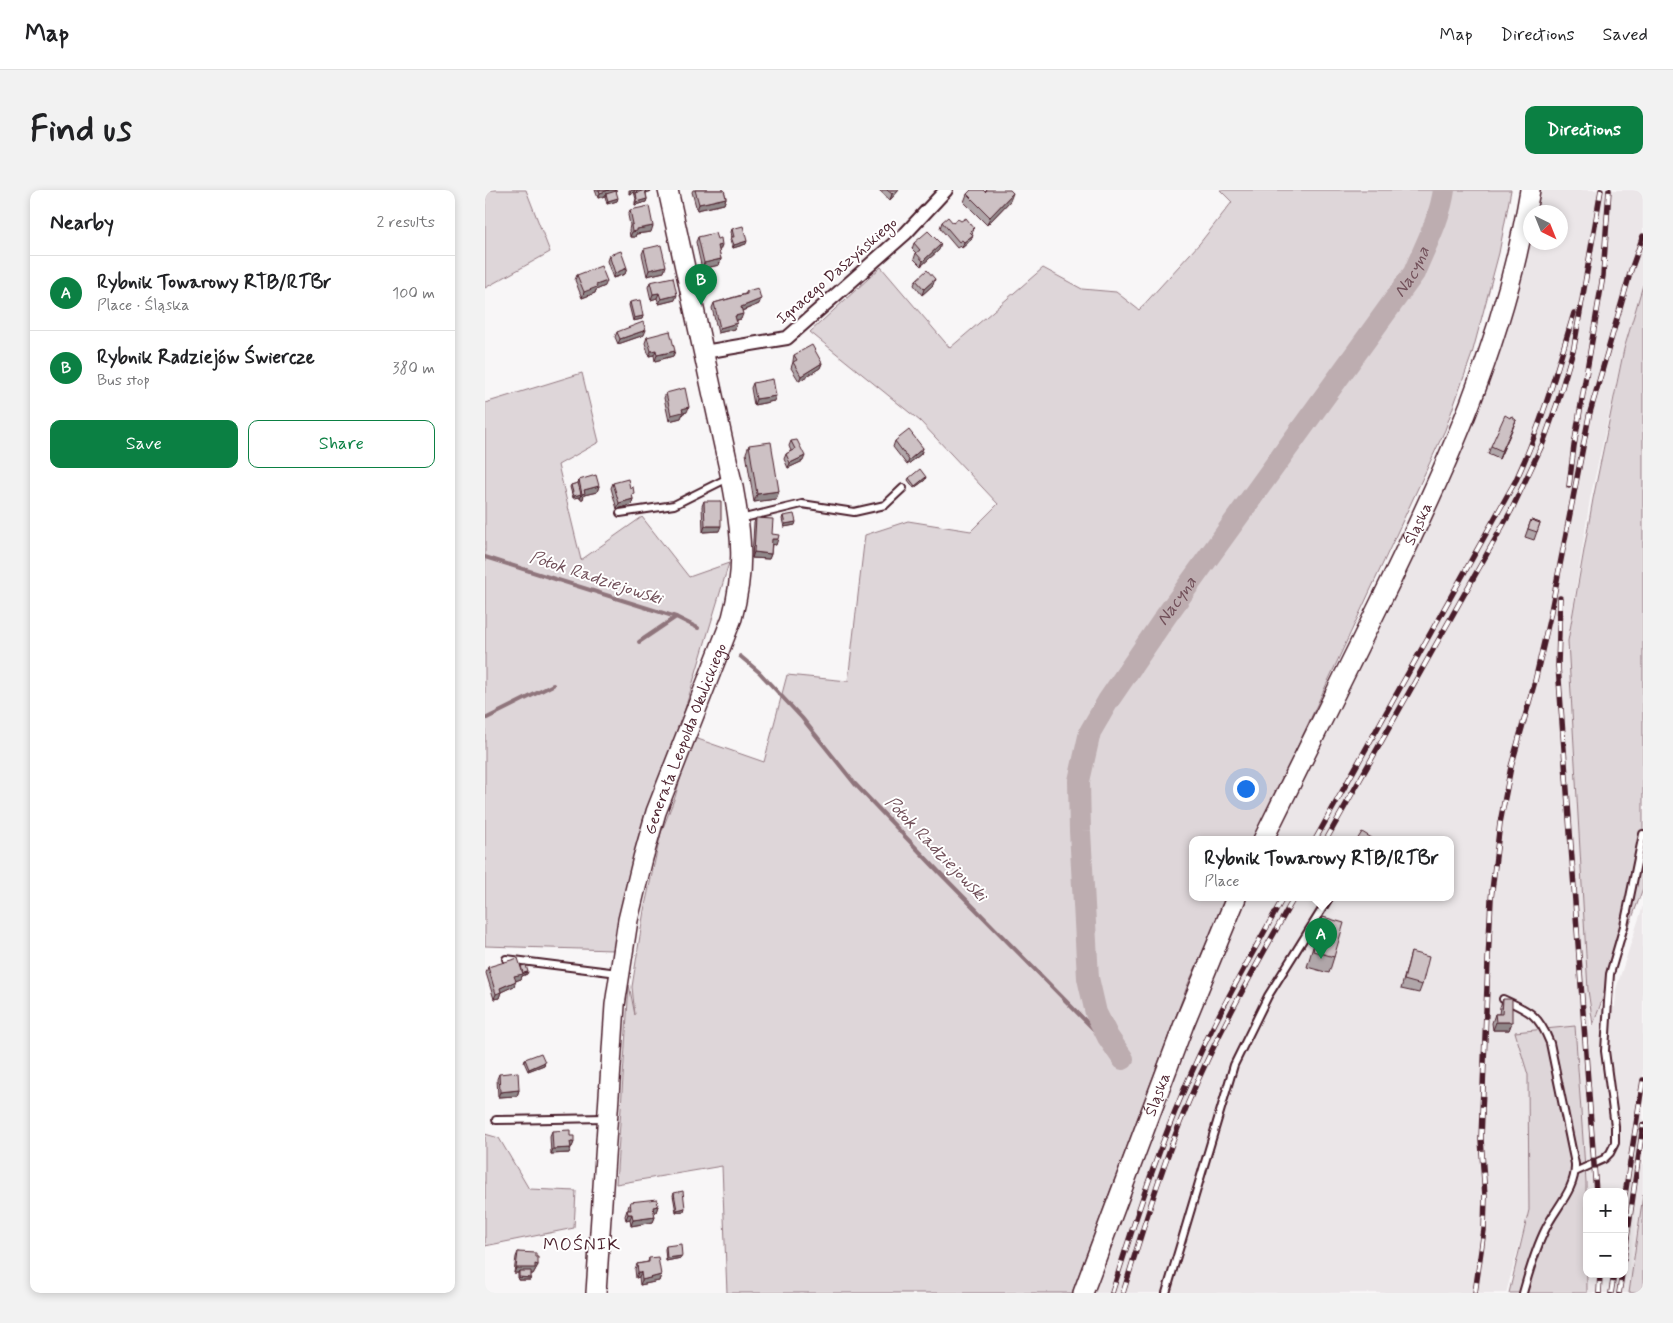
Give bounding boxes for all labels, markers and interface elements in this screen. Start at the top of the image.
text: Map [25,19,69,50]
text: Map [1440,23,1473,47]
text: Directions [1501,23,1575,47]
text: Saved [1603,23,1648,47]
button: Directions [1525,106,1643,154]
text: Find us [30,107,132,153]
north arrow [1523,205,1568,250]
text: Nearby [50,209,114,237]
text: 2 results [377,212,435,233]
street label: Ignacego Daszyńskiego [772,213,903,330]
water label: Nacyna [1388,243,1436,302]
pin: B [685,264,717,305]
text: Rybnik Towarowy RTB/RTBr [97,270,331,295]
text: A [61,283,71,304]
text: 100 m [392,283,435,304]
text: Place · Śląska [97,295,190,316]
text: Rybnik Radziejów Świercze [97,345,315,370]
text: B [61,358,71,379]
text: 380 m [392,358,435,379]
text: Bus stop [97,370,150,391]
button: Save [50,420,238,468]
button: Share [248,420,435,468]
street label: Śląska [1399,499,1437,549]
water label: Potok Radziejowski [527,545,667,611]
water label: Nacyna [1151,571,1203,630]
street label: Generała Leopolda Okulickiego [640,640,732,837]
your location [1233,776,1259,802]
water label: Potok Radziejowski [879,791,994,908]
popup [1189,836,1454,901]
text: Rybnik Towarowy RTB/RTBr [1204,846,1439,871]
text: Place [1204,871,1240,892]
pin: A [1305,918,1337,959]
street label: Śląska [1140,1070,1175,1119]
map controls [1583,1188,1628,1278]
button: + [1583,1188,1628,1233]
district label: MOŚNIK [543,1233,621,1257]
button: − [1583,1233,1628,1278]

